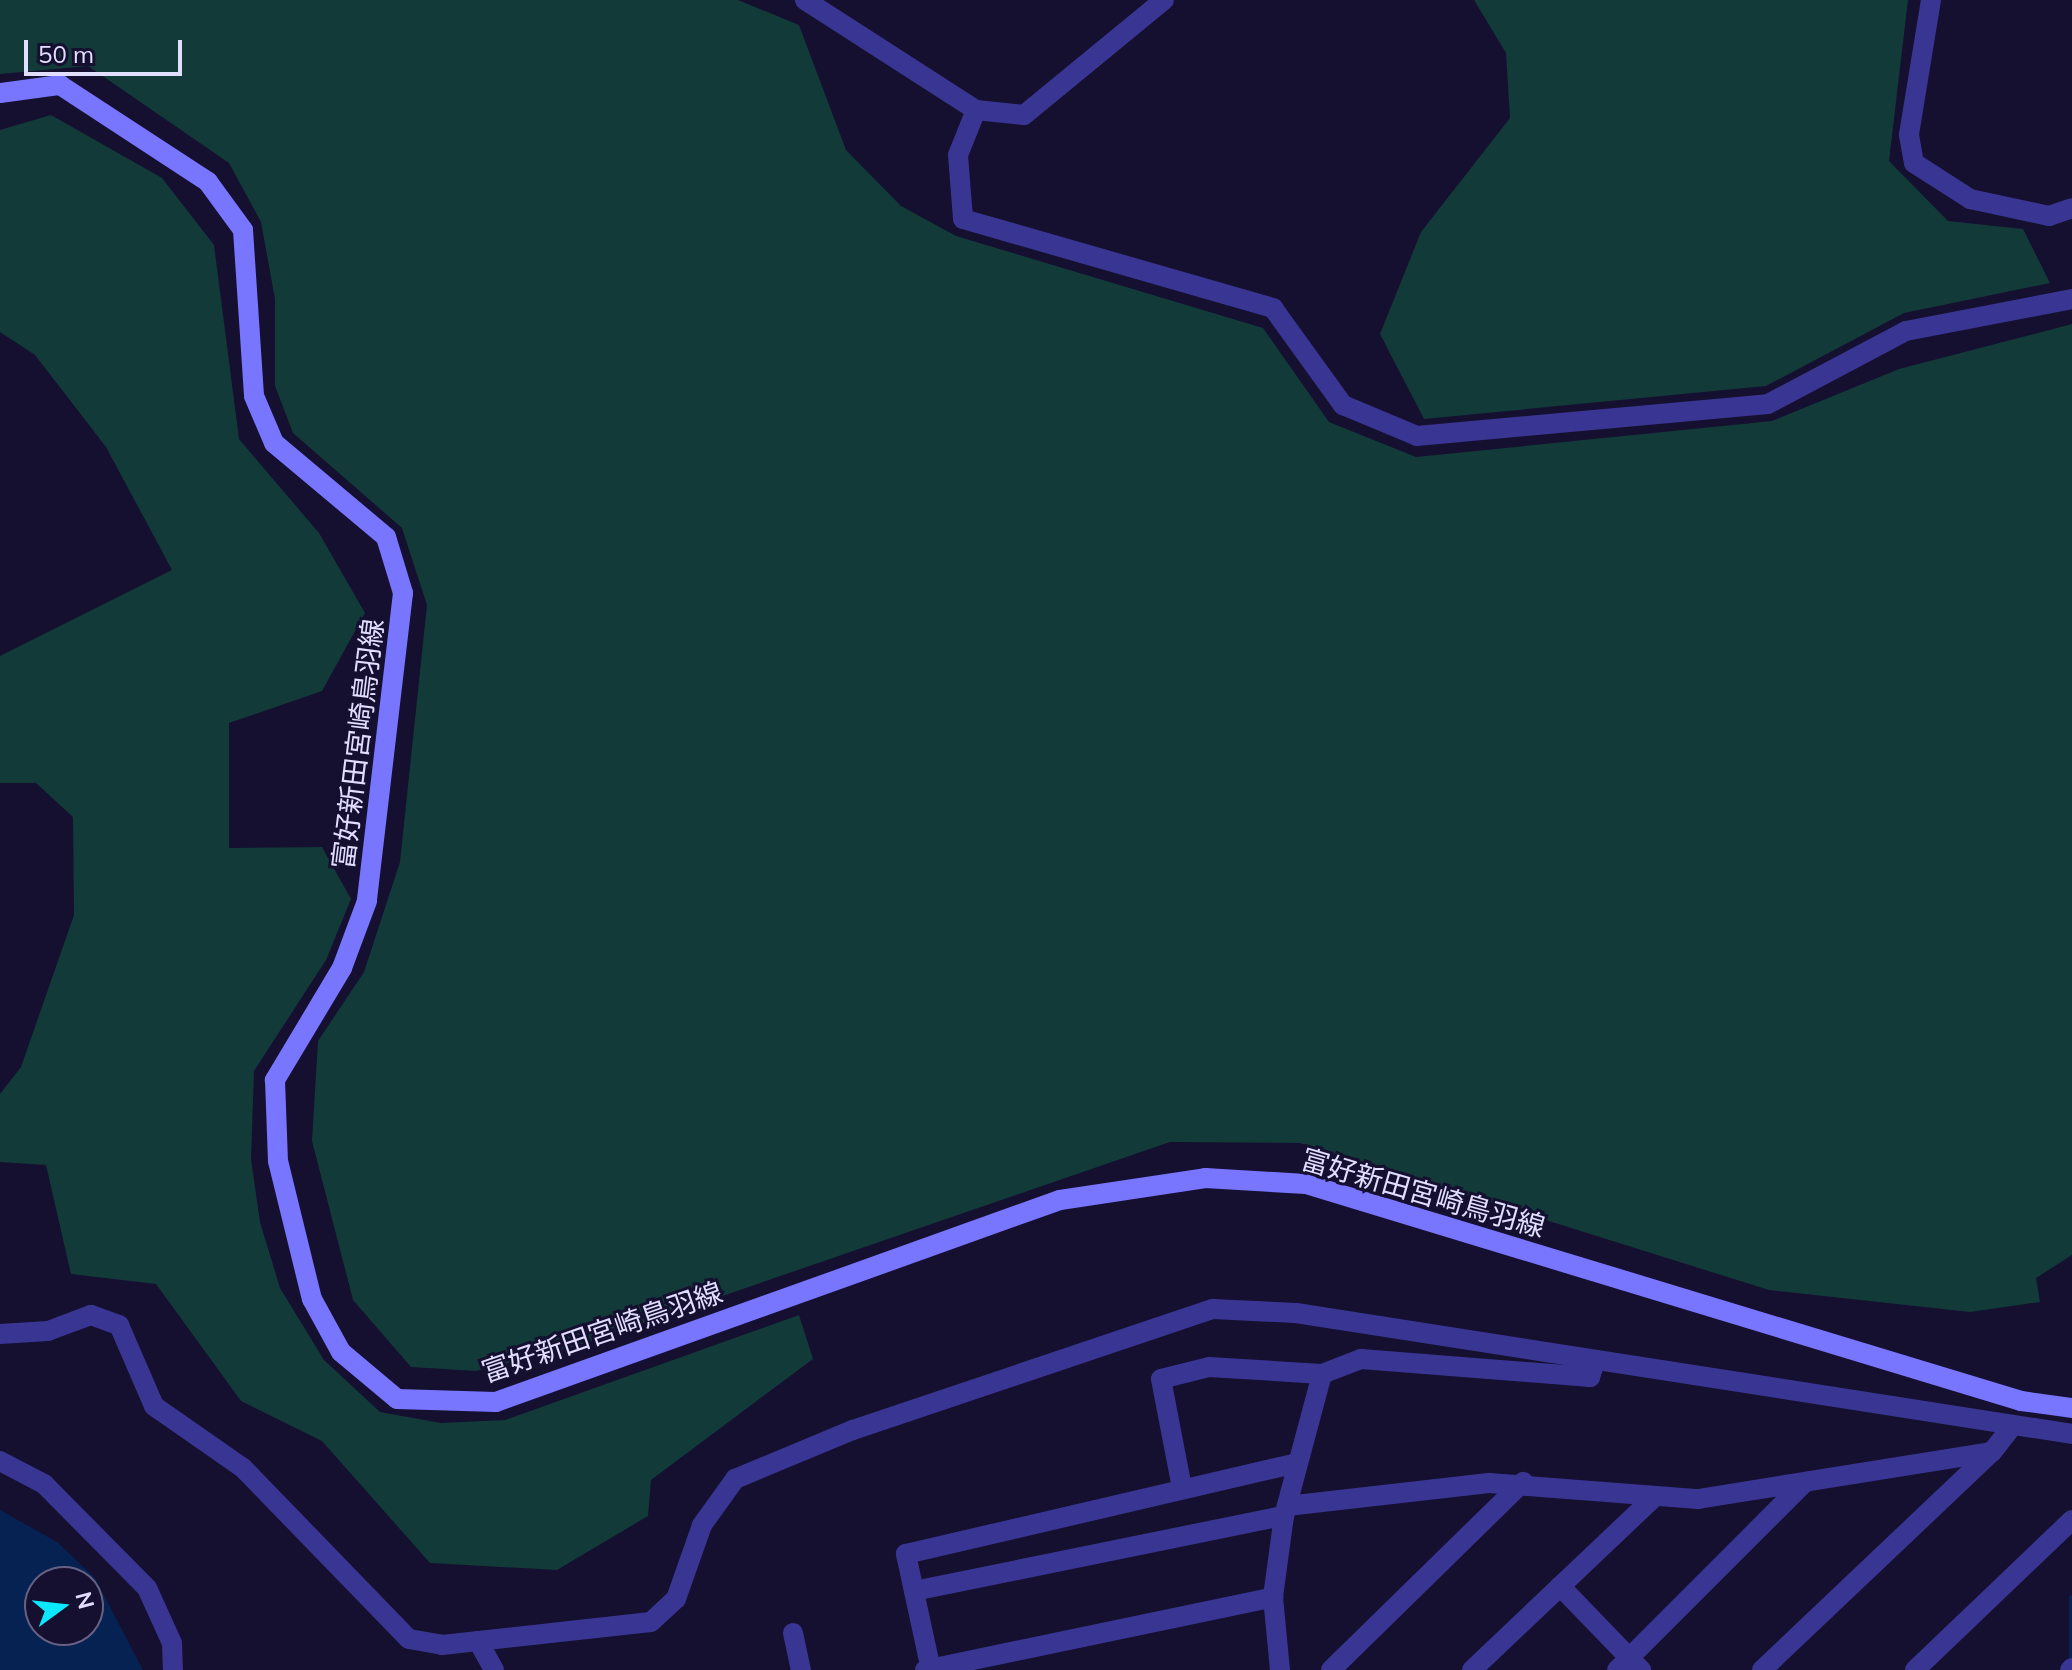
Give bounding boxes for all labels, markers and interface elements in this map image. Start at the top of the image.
scale bar [28,24,186,74]
text: 50 m [38,39,94,69]
street label: 富好新田宮崎鳥羽線 [326,617,390,871]
street label: 富好新田宮崎鳥羽線 [1297,1142,1549,1244]
street label: 富好新田宮崎鳥羽線 [477,1275,727,1389]
north arrow [24,1566,104,1646]
text: N [70,1589,101,1612]

